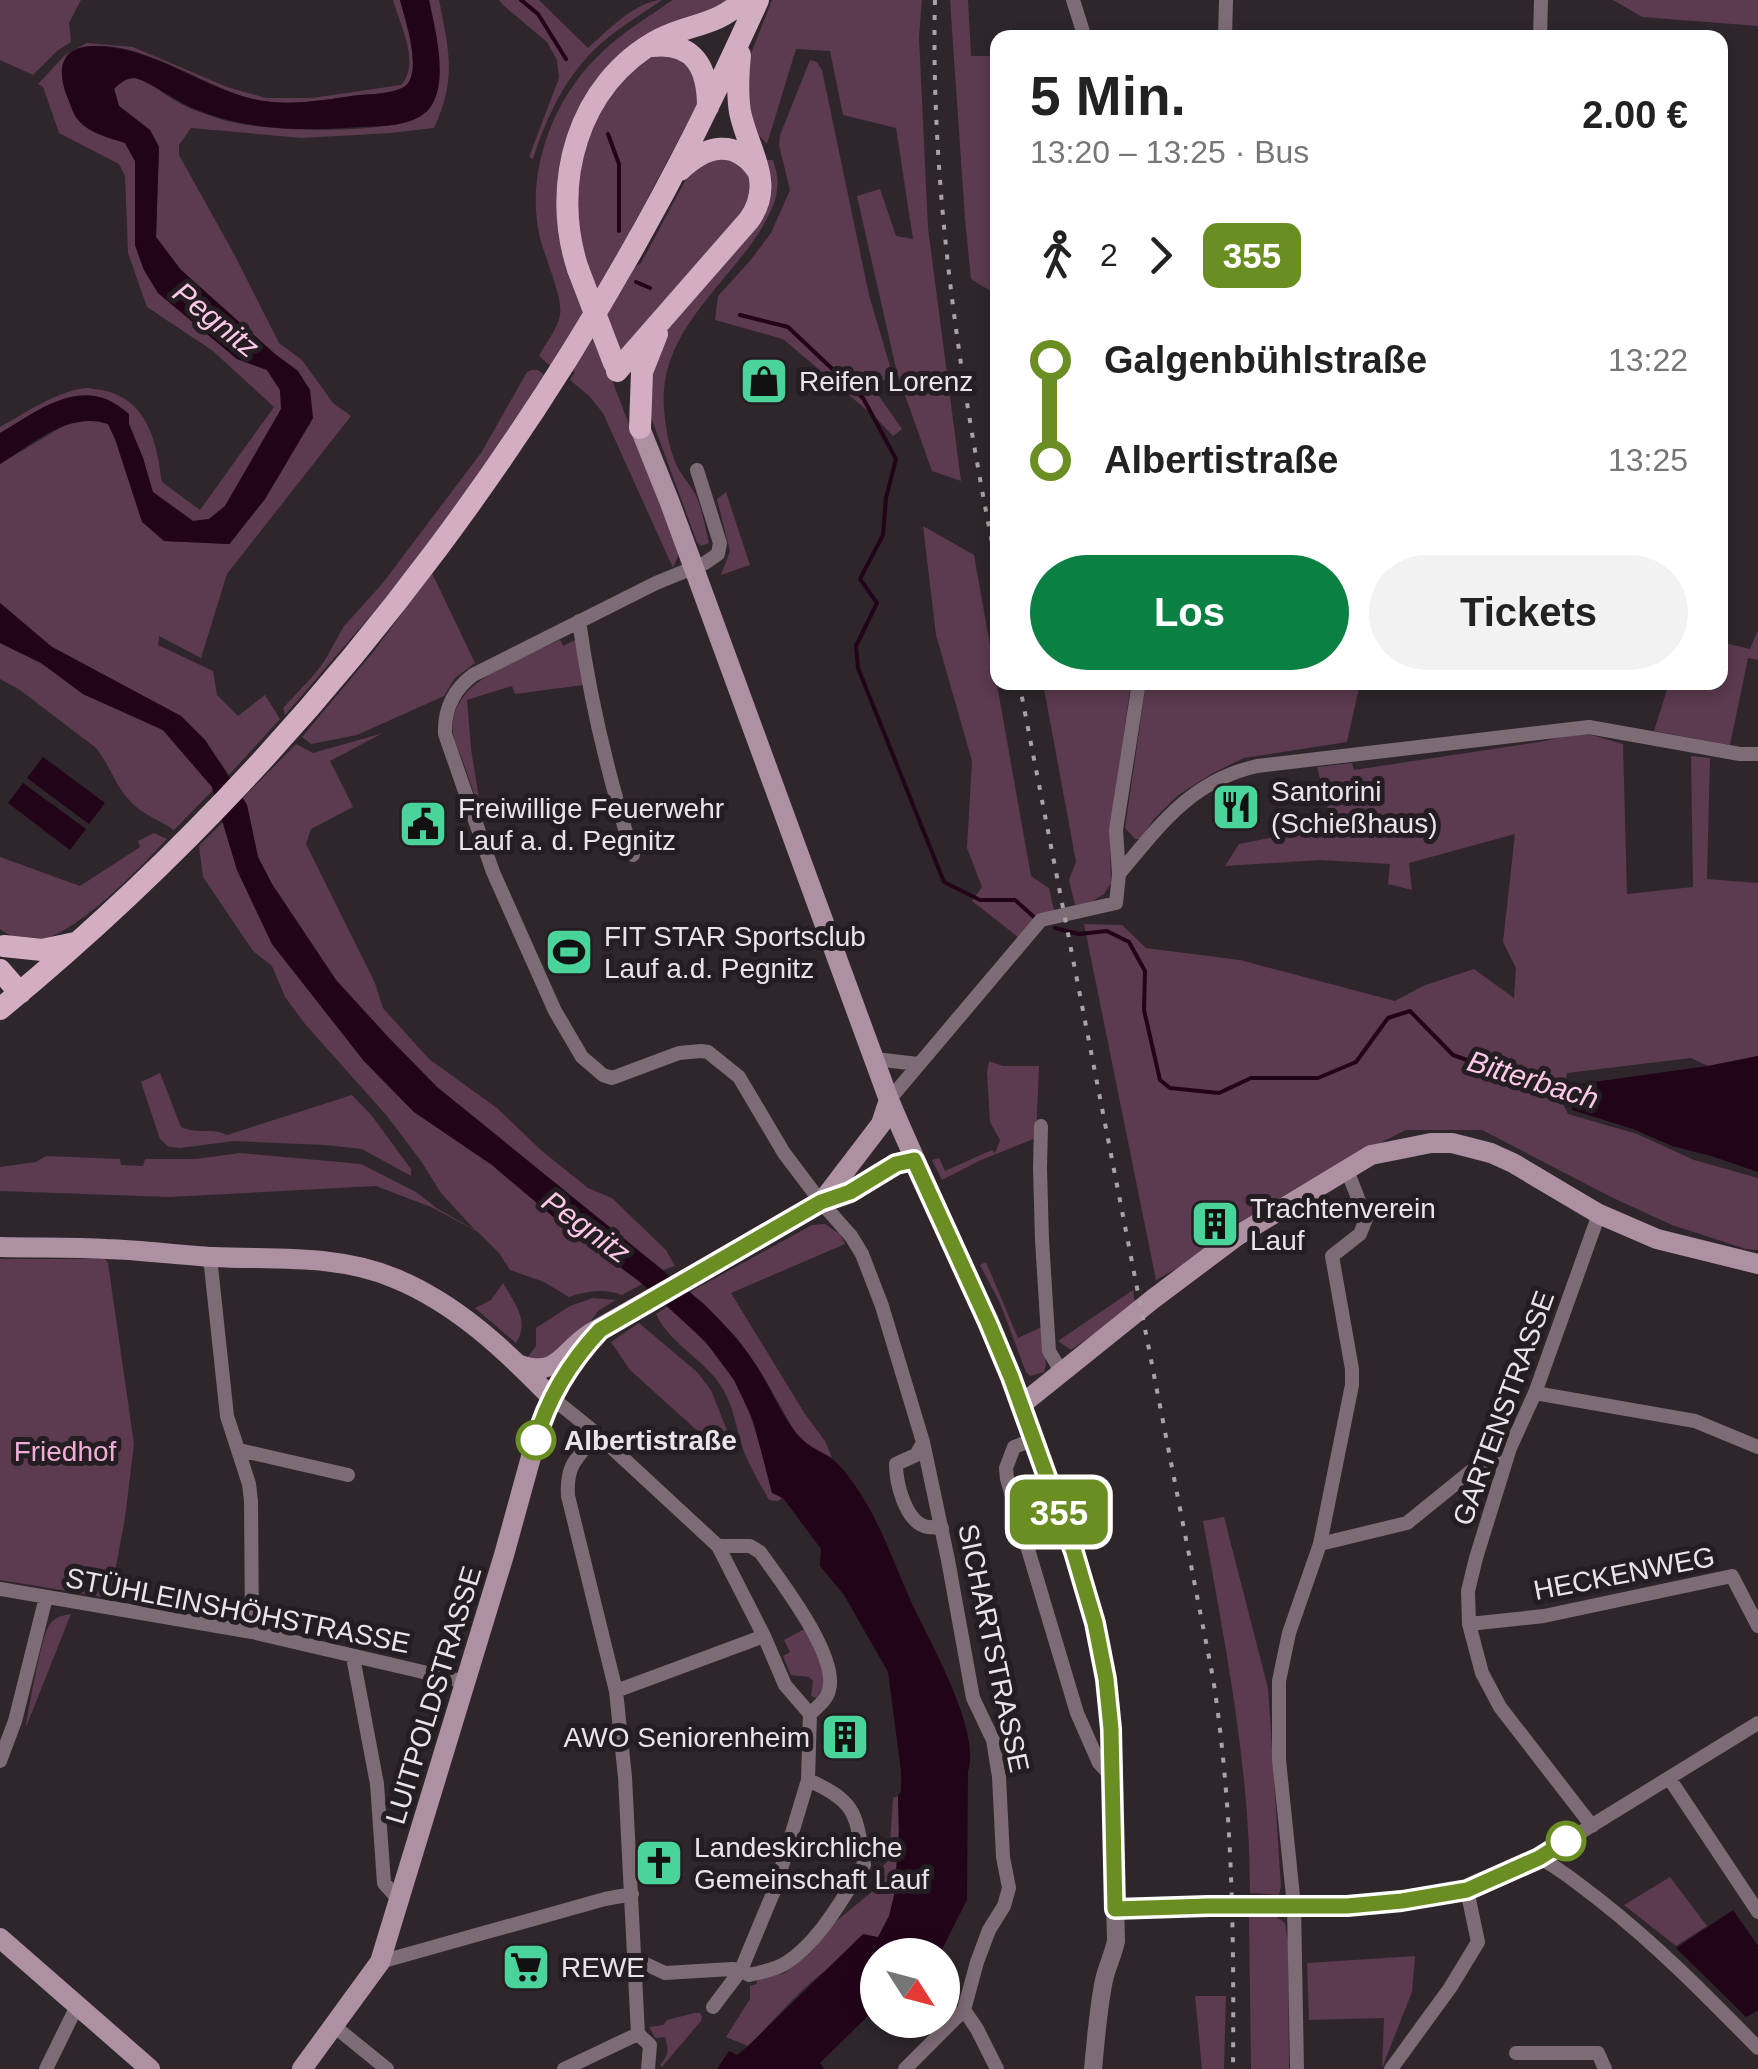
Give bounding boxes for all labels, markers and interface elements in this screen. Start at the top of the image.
text: 5 Min. [1030,65,1186,127]
text: 2.00 € [1582,94,1688,136]
text: 13:20 – 13:25 · Bus [1030,134,1309,170]
icon: walk [1030,228,1085,283]
icon: forward [1133,228,1188,283]
text: 355 [1223,236,1281,275]
text: 2 [1100,237,1118,273]
water label: Pegnitz [167,275,266,364]
text: Galgenbühlstraße [1104,339,1427,381]
text: 13:22 [1608,342,1688,378]
shop icon: Reifen Lorenz [738,355,790,407]
place label: Reifen Lorenz [799,366,973,397]
text: Albertistraße [1104,439,1338,481]
text: 13:25 [1608,442,1688,478]
button: Los [1030,555,1349,670]
button: Tickets [1369,555,1688,670]
place label: Santorini (Schießhaus) [1271,776,1438,839]
restaurant icon: Santorini (Schießhaus) [1210,781,1262,833]
place label: Freiwillige Feuerwehr Lauf a. d. Pegnitz [458,793,724,856]
public building icon: Freiwillige Feuerwehr Lauf a. d. Pegnitz [397,798,449,850]
place label: FIT STAR Sportsclub Lauf a.d. Pegnitz [604,921,866,984]
sports icon: FIT STAR Sportsclub Lauf a.d. Pegnitz [543,926,595,978]
water label: Bitterbach [1464,1044,1603,1115]
water label: Pegnitz [536,1184,636,1269]
place label: Trachtenverein Lauf [1250,1193,1436,1256]
building icon: Trachtenverein Lauf [1189,1198,1241,1250]
street label: GARTENSTRASSE [1447,1287,1560,1529]
marker: Albertistraße [517,1421,555,1459]
place label: Albertistraße [564,1425,737,1456]
park label: Friedhof [14,1436,117,1467]
line badge: 355 [1002,1480,1116,1544]
text: 355 [1030,1493,1088,1532]
street label: SICHARTSTRASSE [952,1521,1035,1775]
street label: HECKENWEG [1531,1541,1717,1606]
street label: STÜHLEINSHÖHSTRASSE [63,1562,413,1659]
street label: LUITPOLDSTRASSE [380,1563,487,1828]
building icon: AWO Seniorenheim [819,1711,871,1763]
place label: AWO Seniorenheim [564,1722,810,1753]
unlabelled marker [1547,1822,1585,1860]
place label: Landeskirchliche Gemeinschaft Lauf [694,1832,929,1895]
church icon: Landeskirchliche Gemeinschaft Lauf [633,1837,685,1889]
north arrow [860,1938,960,2038]
map controls [860,1938,960,2038]
supermarket icon: REWE [500,1941,552,1993]
place label: REWE [561,1952,645,1983]

